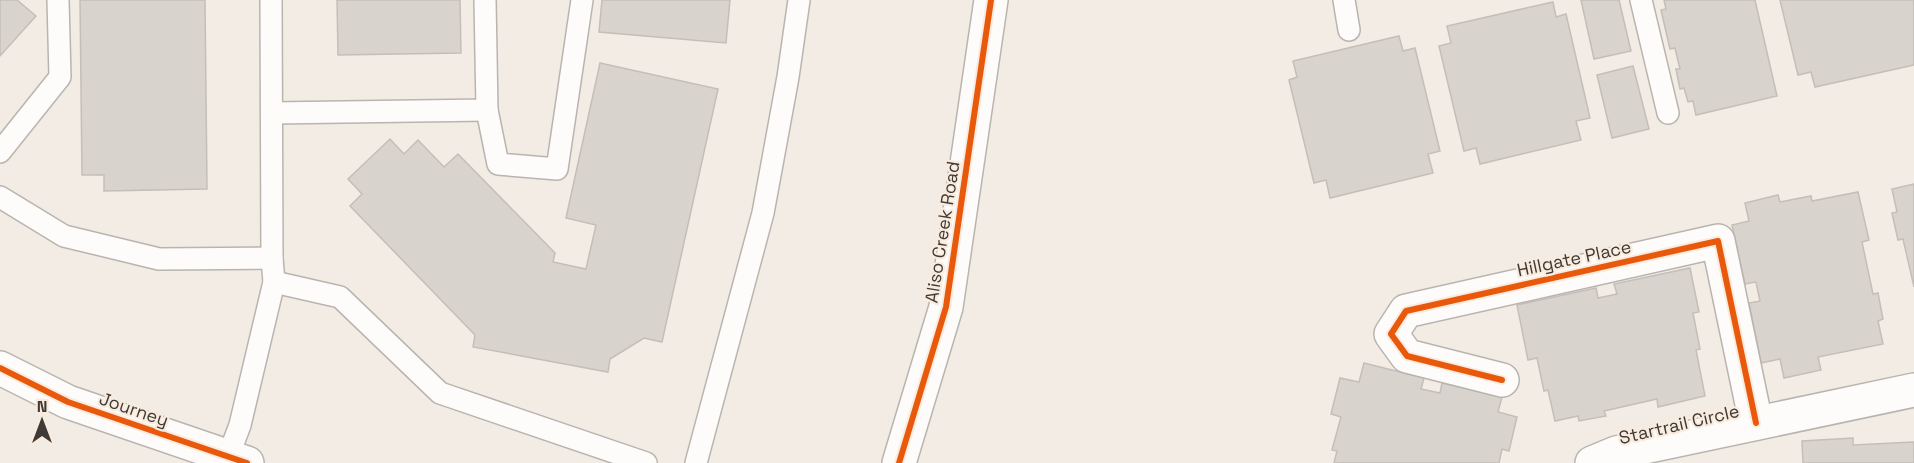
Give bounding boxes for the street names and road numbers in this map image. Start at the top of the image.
street label: Aliso Creek Road [919,159,965,305]
street label: Hillgate Place [1515,235,1633,281]
street label: Journey [96,386,172,432]
street label: Startrail Circle [1616,399,1742,449]

